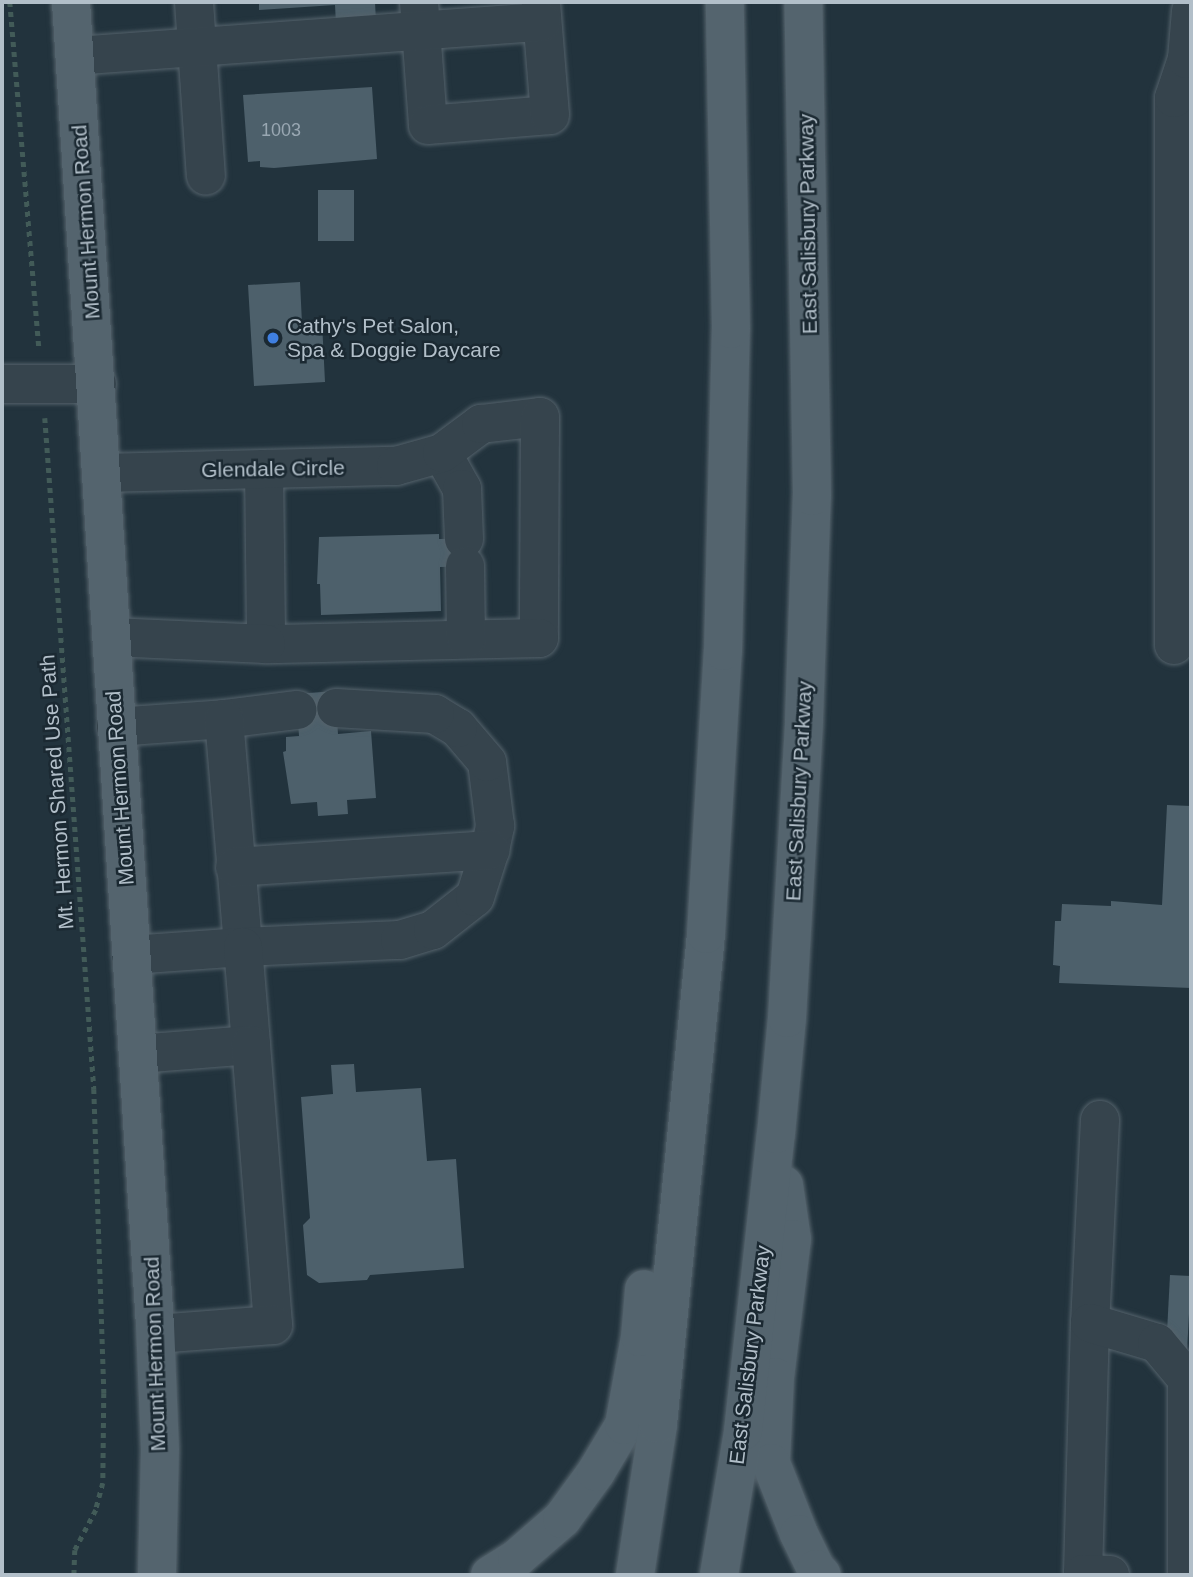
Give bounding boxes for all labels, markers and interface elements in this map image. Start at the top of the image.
street label: East Salisbury Parkway [793,114,823,334]
house number: 1003 [261,119,301,141]
street label: Mount Hermon Road [67,124,105,320]
place label: Cathy's Pet Salon, Spa & Doggie Daycare [287,313,501,363]
marker: Cathy's Pet Salon, Spa & Doggie Daycare [265,330,281,346]
street label: Glendale Circle [201,455,345,483]
street label: Mt. Hermon Shared Use Path [35,654,79,930]
street label: East Salisbury Parkway [781,680,817,902]
street label: Mount Hermon Road [101,690,139,886]
street label: East Salisbury Parkway [724,1244,776,1466]
street label: Mount Hermon Road [139,1256,171,1452]

